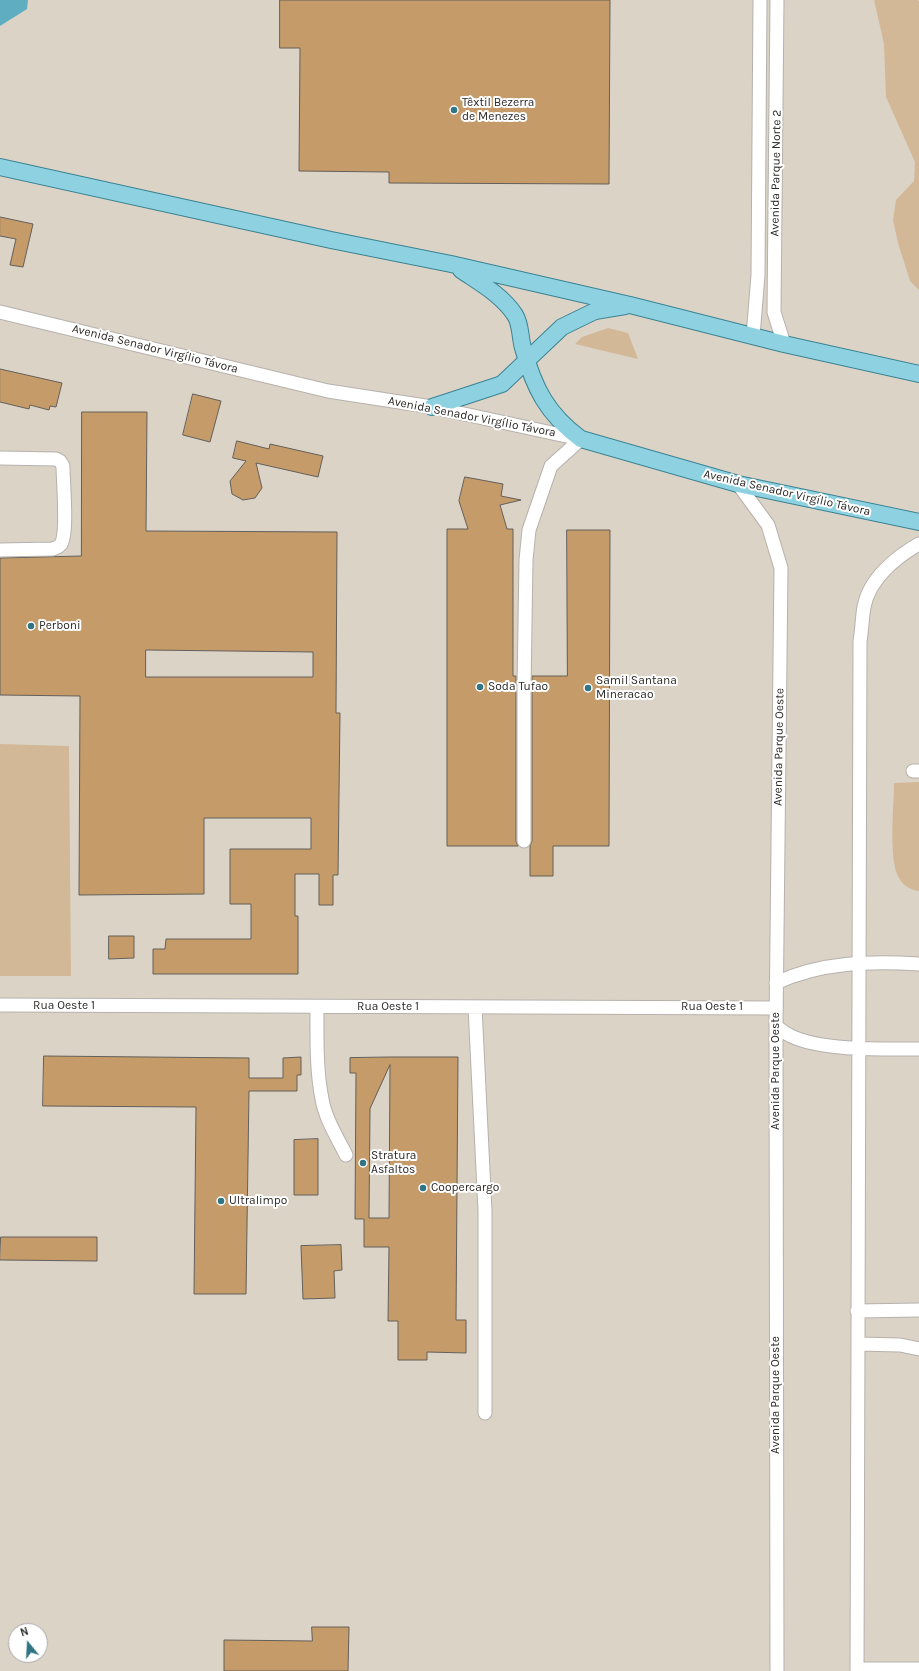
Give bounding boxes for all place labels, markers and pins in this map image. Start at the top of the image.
place label: Têxtil Bezerra de Menezes [462,96,534,124]
marker: Têxtil Bezerra de Menezes [449,105,459,115]
place label: Perboni [39,619,81,633]
marker: Perboni [26,621,36,631]
place label: Samil Santana Mineracao [596,674,677,702]
place label: Soda Tufao [488,680,548,694]
marker: Soda Tufao [475,682,485,692]
marker: Samil Santana Mineracao [583,683,593,693]
place label: Stratura Asfaltos [371,1149,416,1177]
marker: Stratura Asfaltos [358,1158,368,1168]
place label: Coopercargo [431,1181,499,1195]
marker: Coopercargo [418,1183,428,1193]
place label: Ultralimpo [229,1194,287,1208]
marker: Ultralimpo [216,1196,226,1206]

